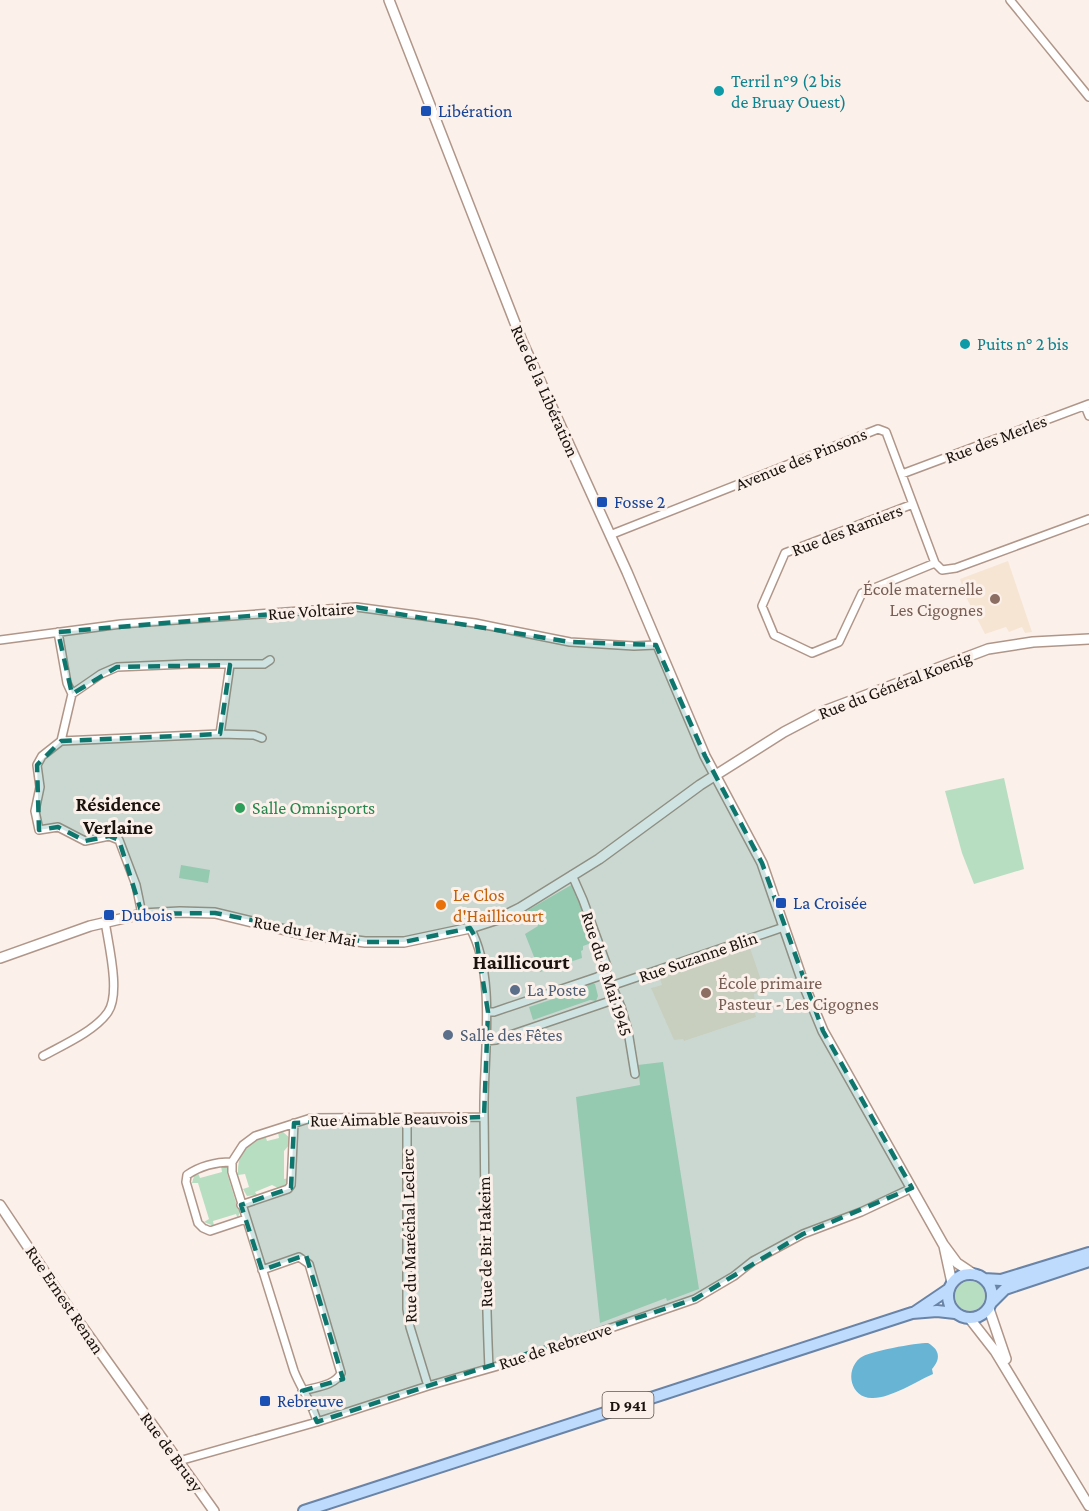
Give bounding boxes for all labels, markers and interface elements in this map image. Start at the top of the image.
place label: Terril n°9 (2 bis de Bruay Ouest) [731,71,846,113]
marker: Terril n°9 (2 bis de Bruay Ouest) [712,84,726,98]
place label: Libération [438,101,513,121]
marker: Libération [419,104,433,118]
street label: Rue de la Libération [507,322,583,460]
place label: Puits n° 2 bis [977,334,1069,354]
marker: Puits n° 2 bis [958,337,972,351]
street label: Rue des Merles [942,410,1050,468]
street label: Avenue des Pinsons [732,423,870,495]
place label: Fosse 2 [614,492,665,512]
marker: Fosse 2 [595,495,609,509]
street label: Rue des Ramiers [789,500,905,560]
place label: École maternelle Les Cigognes [863,579,983,620]
marker: École maternelle Les Cigognes [988,592,1002,606]
street label: Rue Voltaire [267,598,355,624]
street label: Rue du Général Koenig [816,646,975,723]
district label: Résidence Verlaine [76,793,161,838]
place label: Salle Omnisports [252,798,375,818]
marker: Salle Omnisports [233,801,247,815]
place label: Le Clos d'Haillicourt [453,885,545,926]
place label: La Croisée [793,893,867,913]
marker: La Croisée [774,896,788,910]
marker: Le Clos d'Haillicourt [434,898,448,912]
place label: Dubois [121,905,173,925]
marker: Dubois [102,908,116,922]
street label: Rue du 8 Mai 1945 [577,909,637,1039]
street label: Rue du 1er Mai [252,911,359,951]
street label: Rue Suzanne Blin [636,927,760,987]
district label: Haillicourt [472,950,570,974]
place label: École primaire Pasteur - Les Cigognes [718,973,879,1014]
place label: La Poste [527,980,586,1000]
marker: La Poste [508,983,522,997]
marker: École primaire Pasteur - Les Cigognes [699,986,713,1000]
place label: Salle des Fêtes [460,1025,563,1045]
marker: Salle des Fêtes [441,1028,455,1042]
street label: Rue Aimable Beauvois [310,1108,468,1130]
street label: Rue du Maréchal Leclerc [397,1148,421,1323]
street label: Rue de Bir Hakeim [474,1176,496,1308]
street label: Rue Ernest Renan [21,1242,109,1358]
street label: Rue de Rebreuve [496,1318,614,1374]
place label: Rebreuve [277,1391,343,1411]
road number: D 941 [602,1392,654,1418]
marker: Rebreuve [258,1394,272,1408]
street label: Rue de Bruay [136,1408,208,1496]

